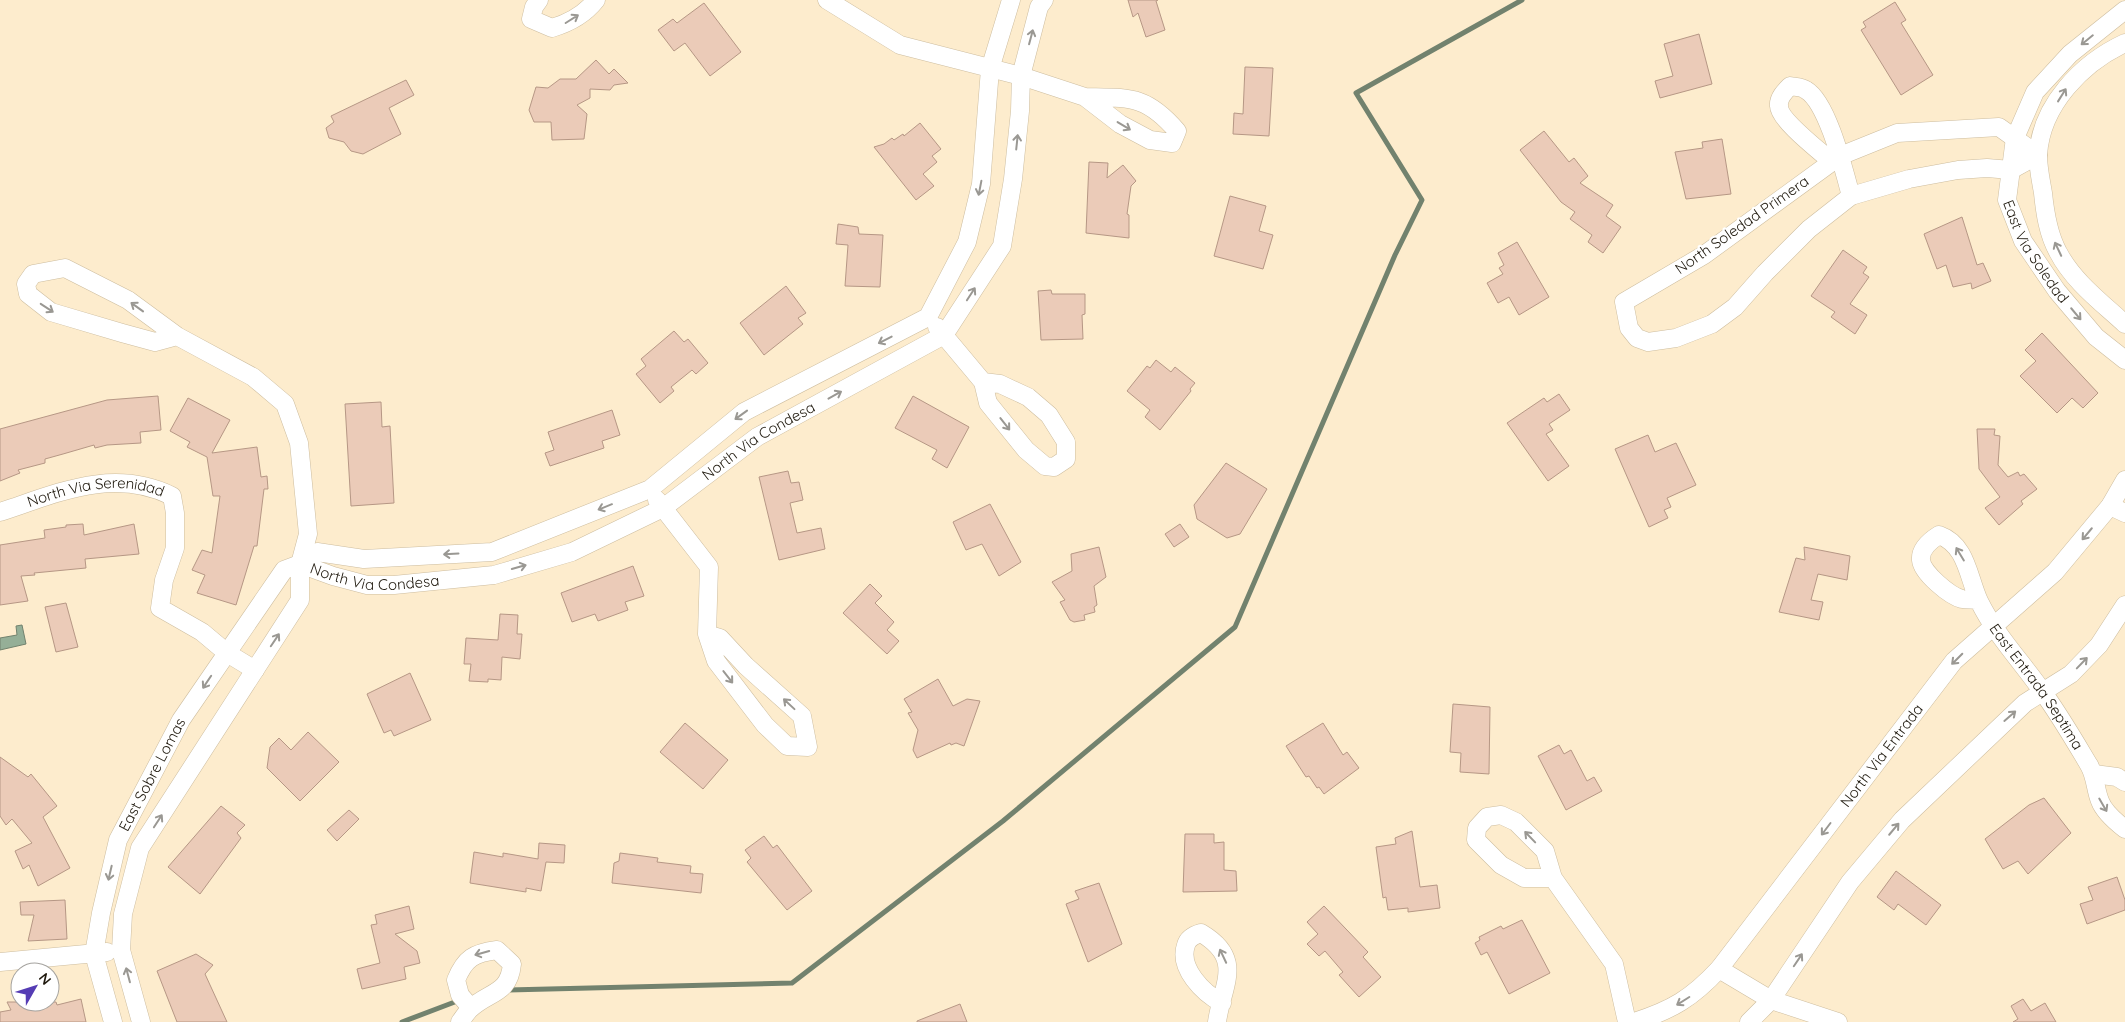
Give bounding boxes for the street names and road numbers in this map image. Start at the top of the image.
street label: North Soledad Primera [1671,171,1812,278]
street label: East Via Soledad [1999,197,2073,307]
street label: North Via Condesa [698,397,818,484]
street label: North Via Serenidad [24,473,167,511]
street label: North Via Condesa [308,559,440,594]
street label: East Entrada Septima [1986,620,2088,753]
street label: North Via Entrada [1836,700,1927,811]
street label: East Sobre Lomas [114,714,189,834]

